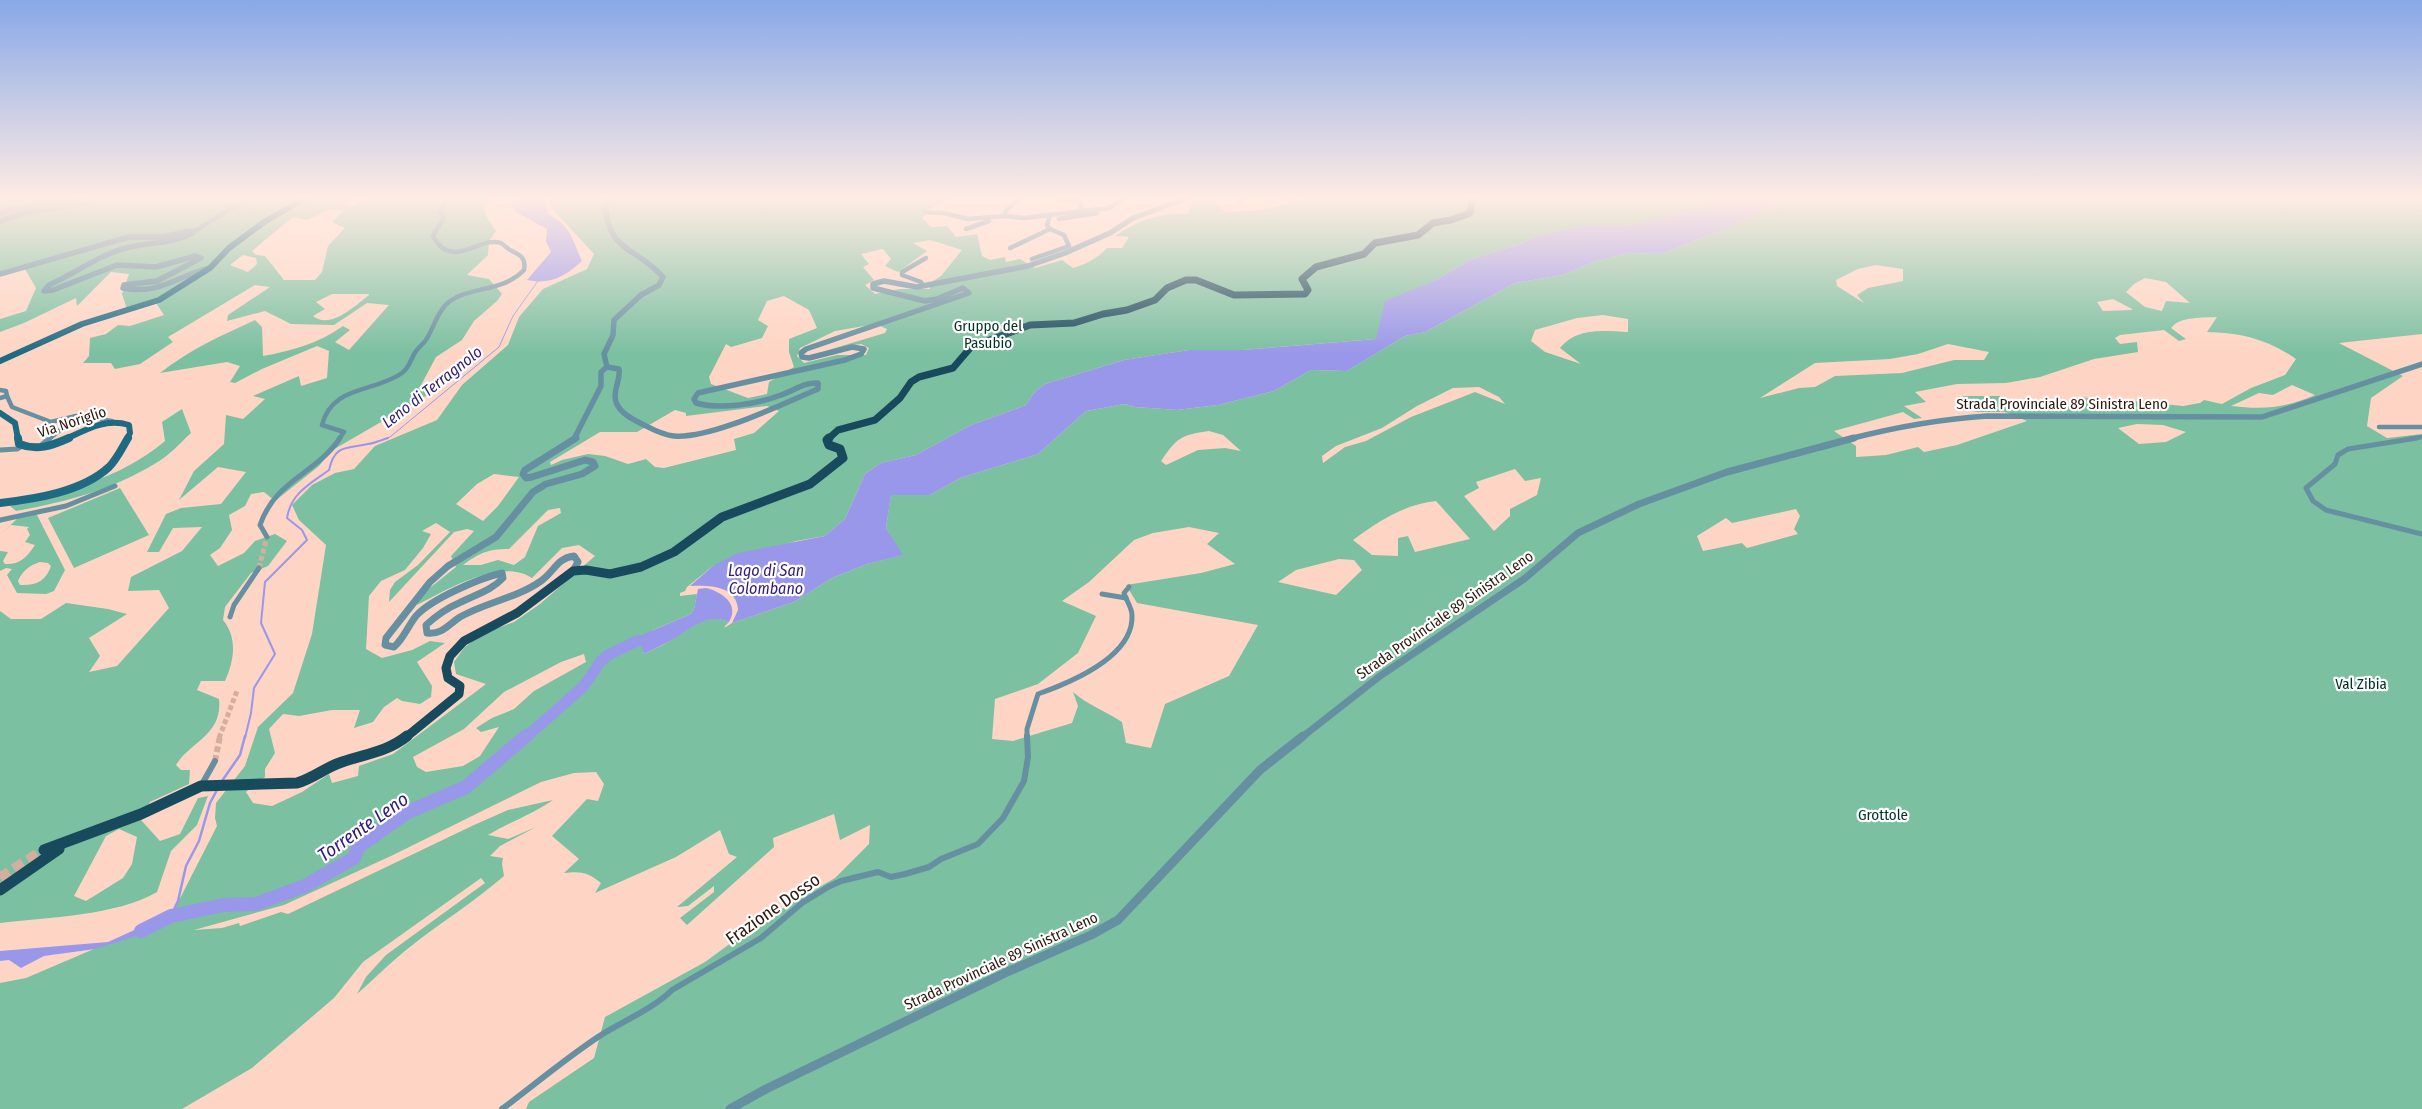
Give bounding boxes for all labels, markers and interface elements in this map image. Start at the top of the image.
park label: Gruppo del Pasubio [954,317,1022,352]
water label: Leno di Terragnolo [378,342,486,432]
street label: Strada Provinciale 89 Sinistra Leno [1956,395,2168,413]
street label: Via Noriglio [35,402,109,442]
street label: Strada Provinciale 89 Sinistra Leno [1353,547,1537,683]
water label: Lago di San Colombano [728,561,804,598]
park label: Val Zibia [2335,675,2387,693]
water label: Torrente Leno [313,787,413,867]
park label: Grottole [1858,806,1908,824]
street label: Frazione Dosso [722,868,824,950]
street label: Strada Provinciale 89 Sinistra Leno [901,908,1101,1014]

